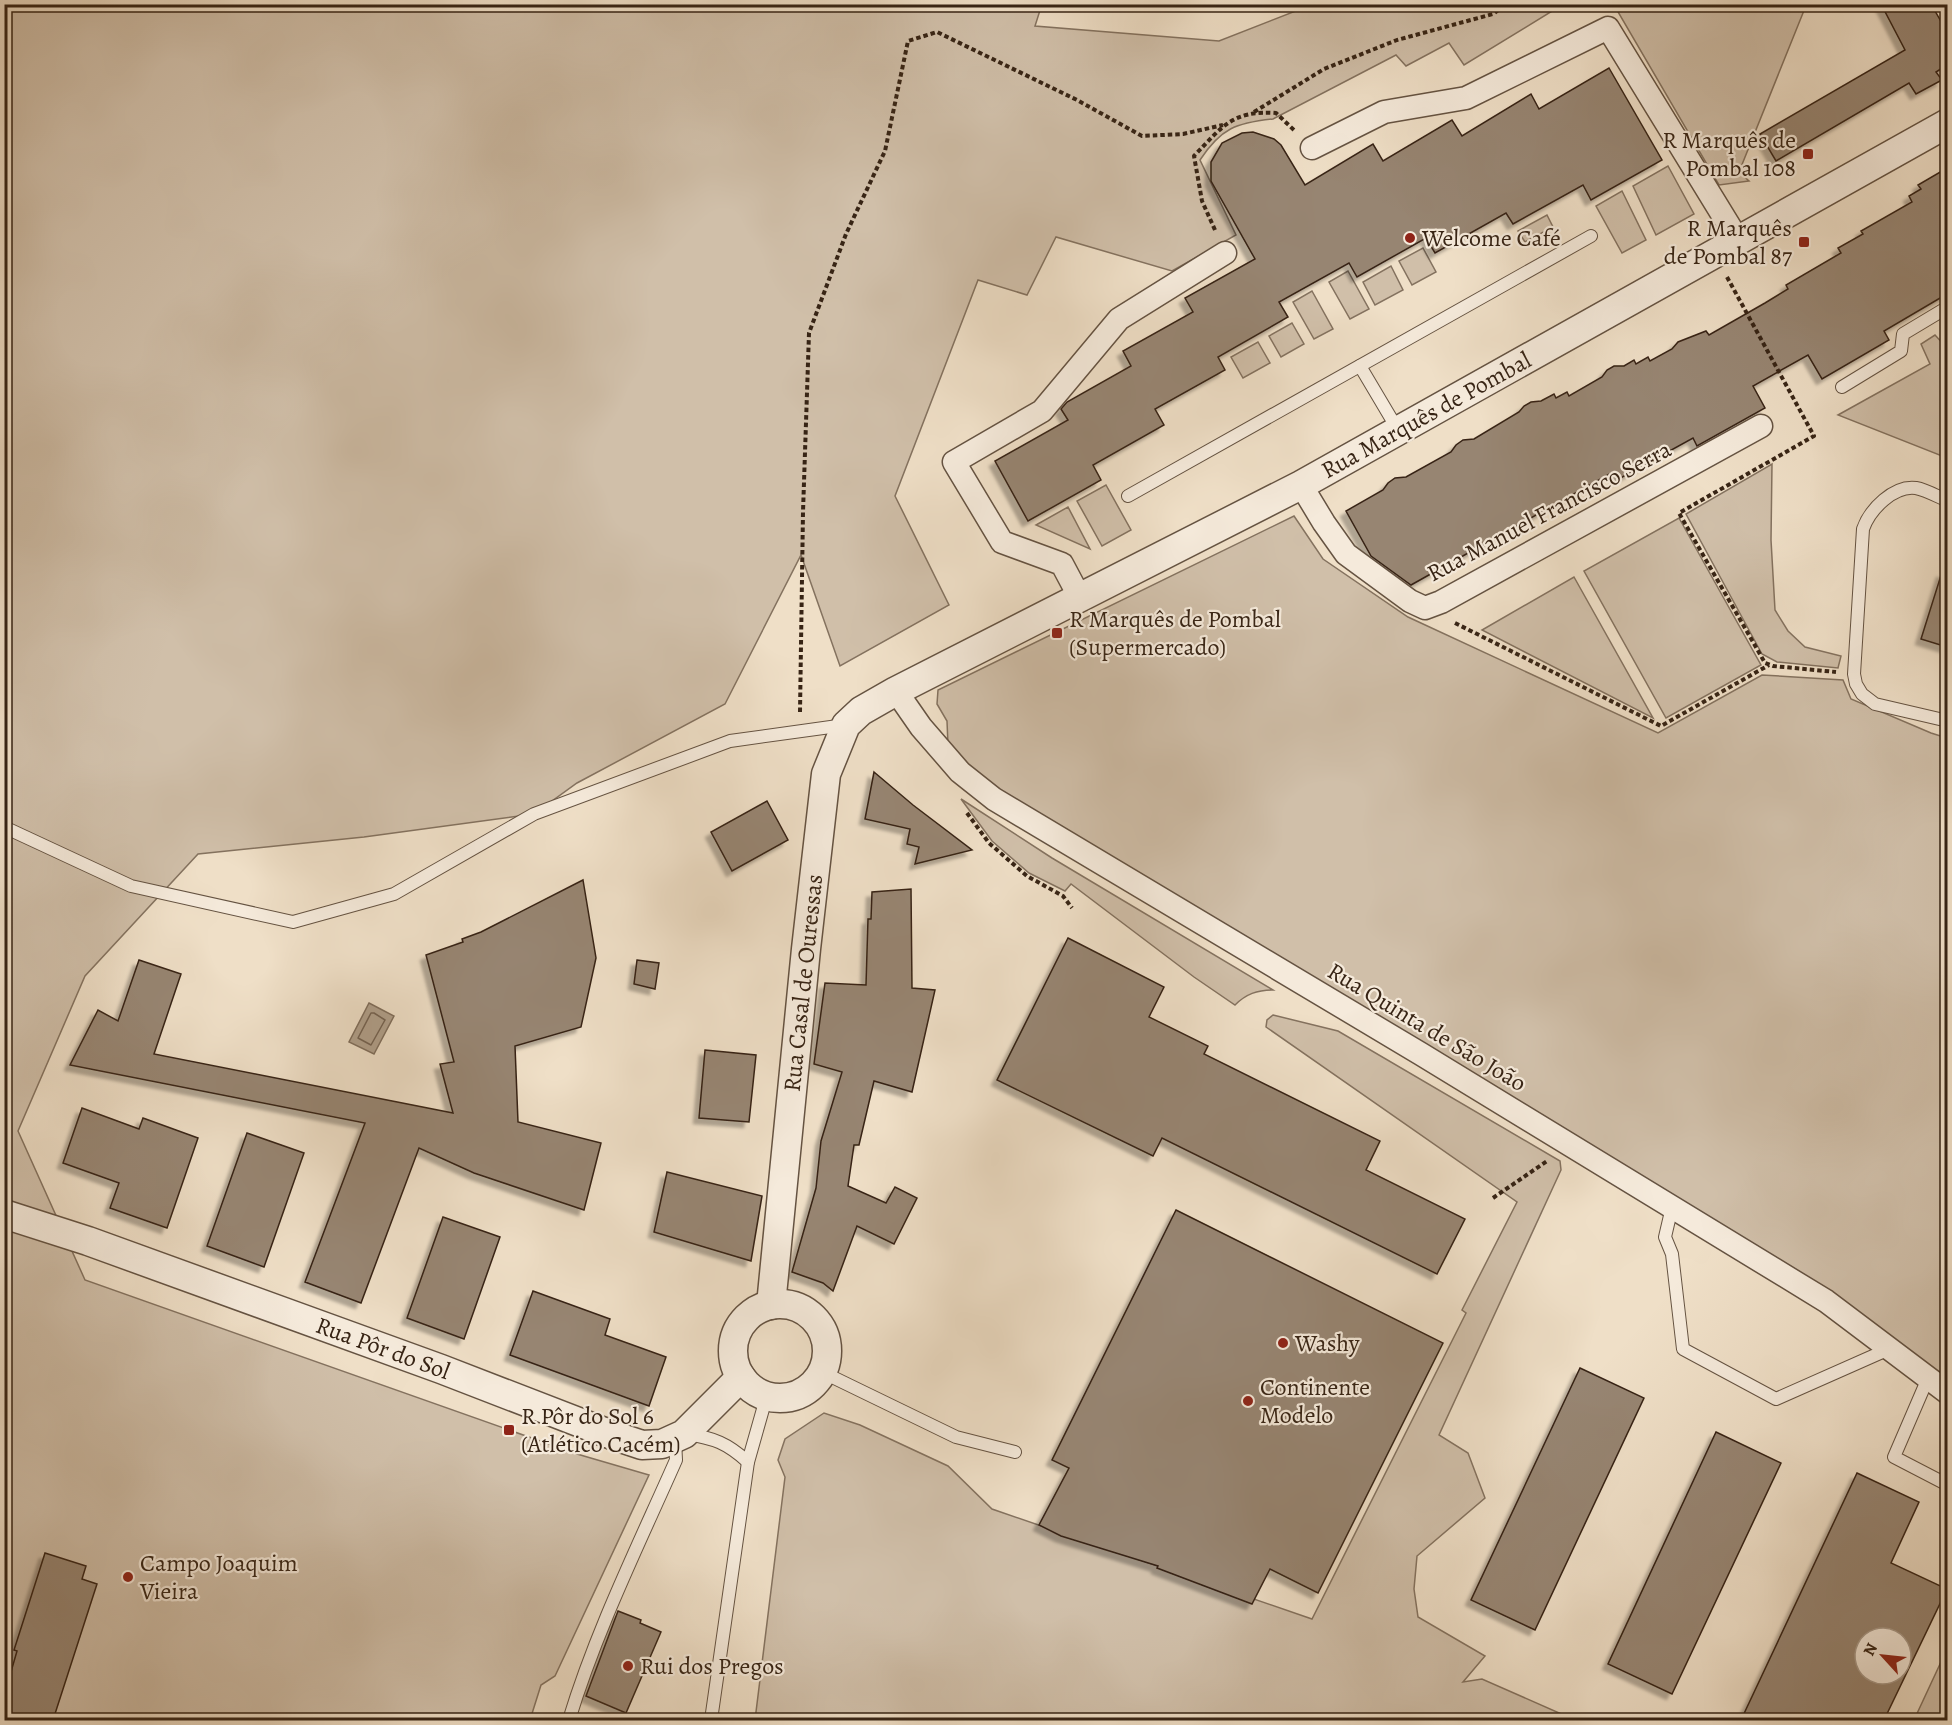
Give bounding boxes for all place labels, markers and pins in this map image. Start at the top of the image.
place label: R Marquês de Pombal 108 [1662,124,1796,184]
marker: R Marquês de Pombal 108 [1801,147,1815,161]
place label: R Marquês de Pombal 87 [1664,212,1793,272]
place label: Welcome Café [1421,222,1561,254]
marker: Welcome Café [1403,231,1417,245]
marker: R Marquês de Pombal 87 [1797,235,1811,249]
place label: R Marquês de Pombal (Supermercado) [1069,603,1281,663]
marker: R Marquês de Pombal (Supermercado) [1050,626,1064,640]
place label: Washy [1294,1327,1360,1359]
marker: Washy [1276,1336,1290,1350]
place label: Continente Modelo [1260,1371,1370,1431]
marker: Continente Modelo [1241,1394,1255,1408]
place label: R Pôr do Sol 6 (Atlético Cacém) [521,1400,681,1460]
marker: R Pôr do Sol 6 (Atlético Cacém) [502,1423,516,1437]
place label: Campo Joaquim Vieira [139,1547,298,1607]
marker: Campo Joaquim Vieira [121,1570,135,1584]
place label: Rui dos Pregos [640,1650,784,1682]
marker: Rui dos Pregos [621,1659,635,1673]

